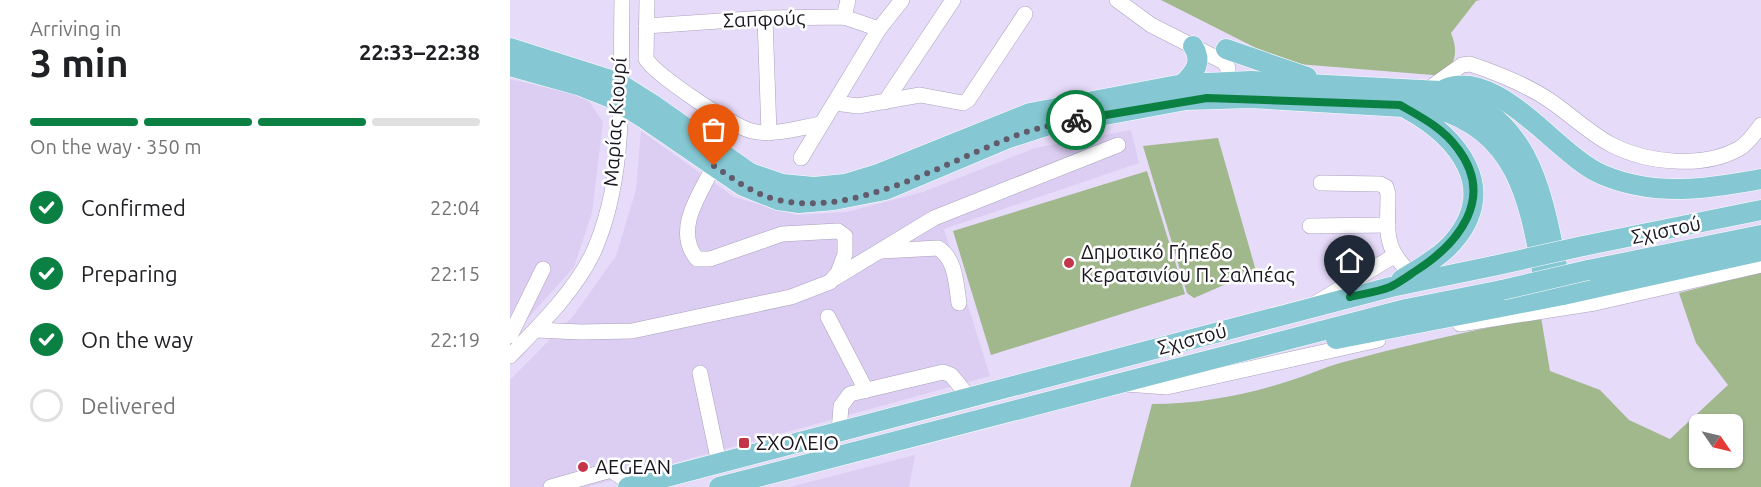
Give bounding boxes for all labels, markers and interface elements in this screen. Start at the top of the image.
street label: Σαπφούς [723,6,805,31]
text: Arriving in [30,17,121,40]
text: 22:33–22:38 [359,39,480,64]
text: 3 min [30,41,129,84]
street label: Μαρίας Κιουρί [598,56,631,188]
courier [1046,90,1106,150]
pin [688,104,739,166]
icon: bike [1060,104,1093,137]
icon: bag [697,113,730,146]
text: On the way · 350 m [30,135,202,158]
icon: check [30,191,63,224]
text: Confirmed [81,195,186,220]
text: 22:04 [430,196,480,219]
street label: Σχιστού [1629,211,1703,248]
pin [1324,235,1375,297]
place label: Δημοτικό Γήπεδο Κερατσινίου Π. Σαλπέας [1081,240,1295,286]
icon: home [1333,244,1366,277]
marker: Δημοτικό Γήπεδο Κερατσινίου Π. Σαλπέας [1062,256,1076,270]
icon: check [30,257,63,290]
text: Preparing [81,261,178,286]
text: 22:15 [430,262,480,285]
street label: Σχιστού [1155,318,1229,359]
icon: check [30,323,63,356]
text: On the way [81,327,193,352]
text: 22:19 [430,328,480,351]
text: Delivered [81,393,176,418]
north arrow [1689,414,1743,468]
map controls [1689,414,1743,468]
place label: ΣΧΟΛΕΙΟ [756,431,839,454]
marker: ΣΧΟΛΕΙΟ [737,436,751,450]
place label: AEGEAN [595,455,671,478]
marker: AEGEAN [576,460,590,474]

